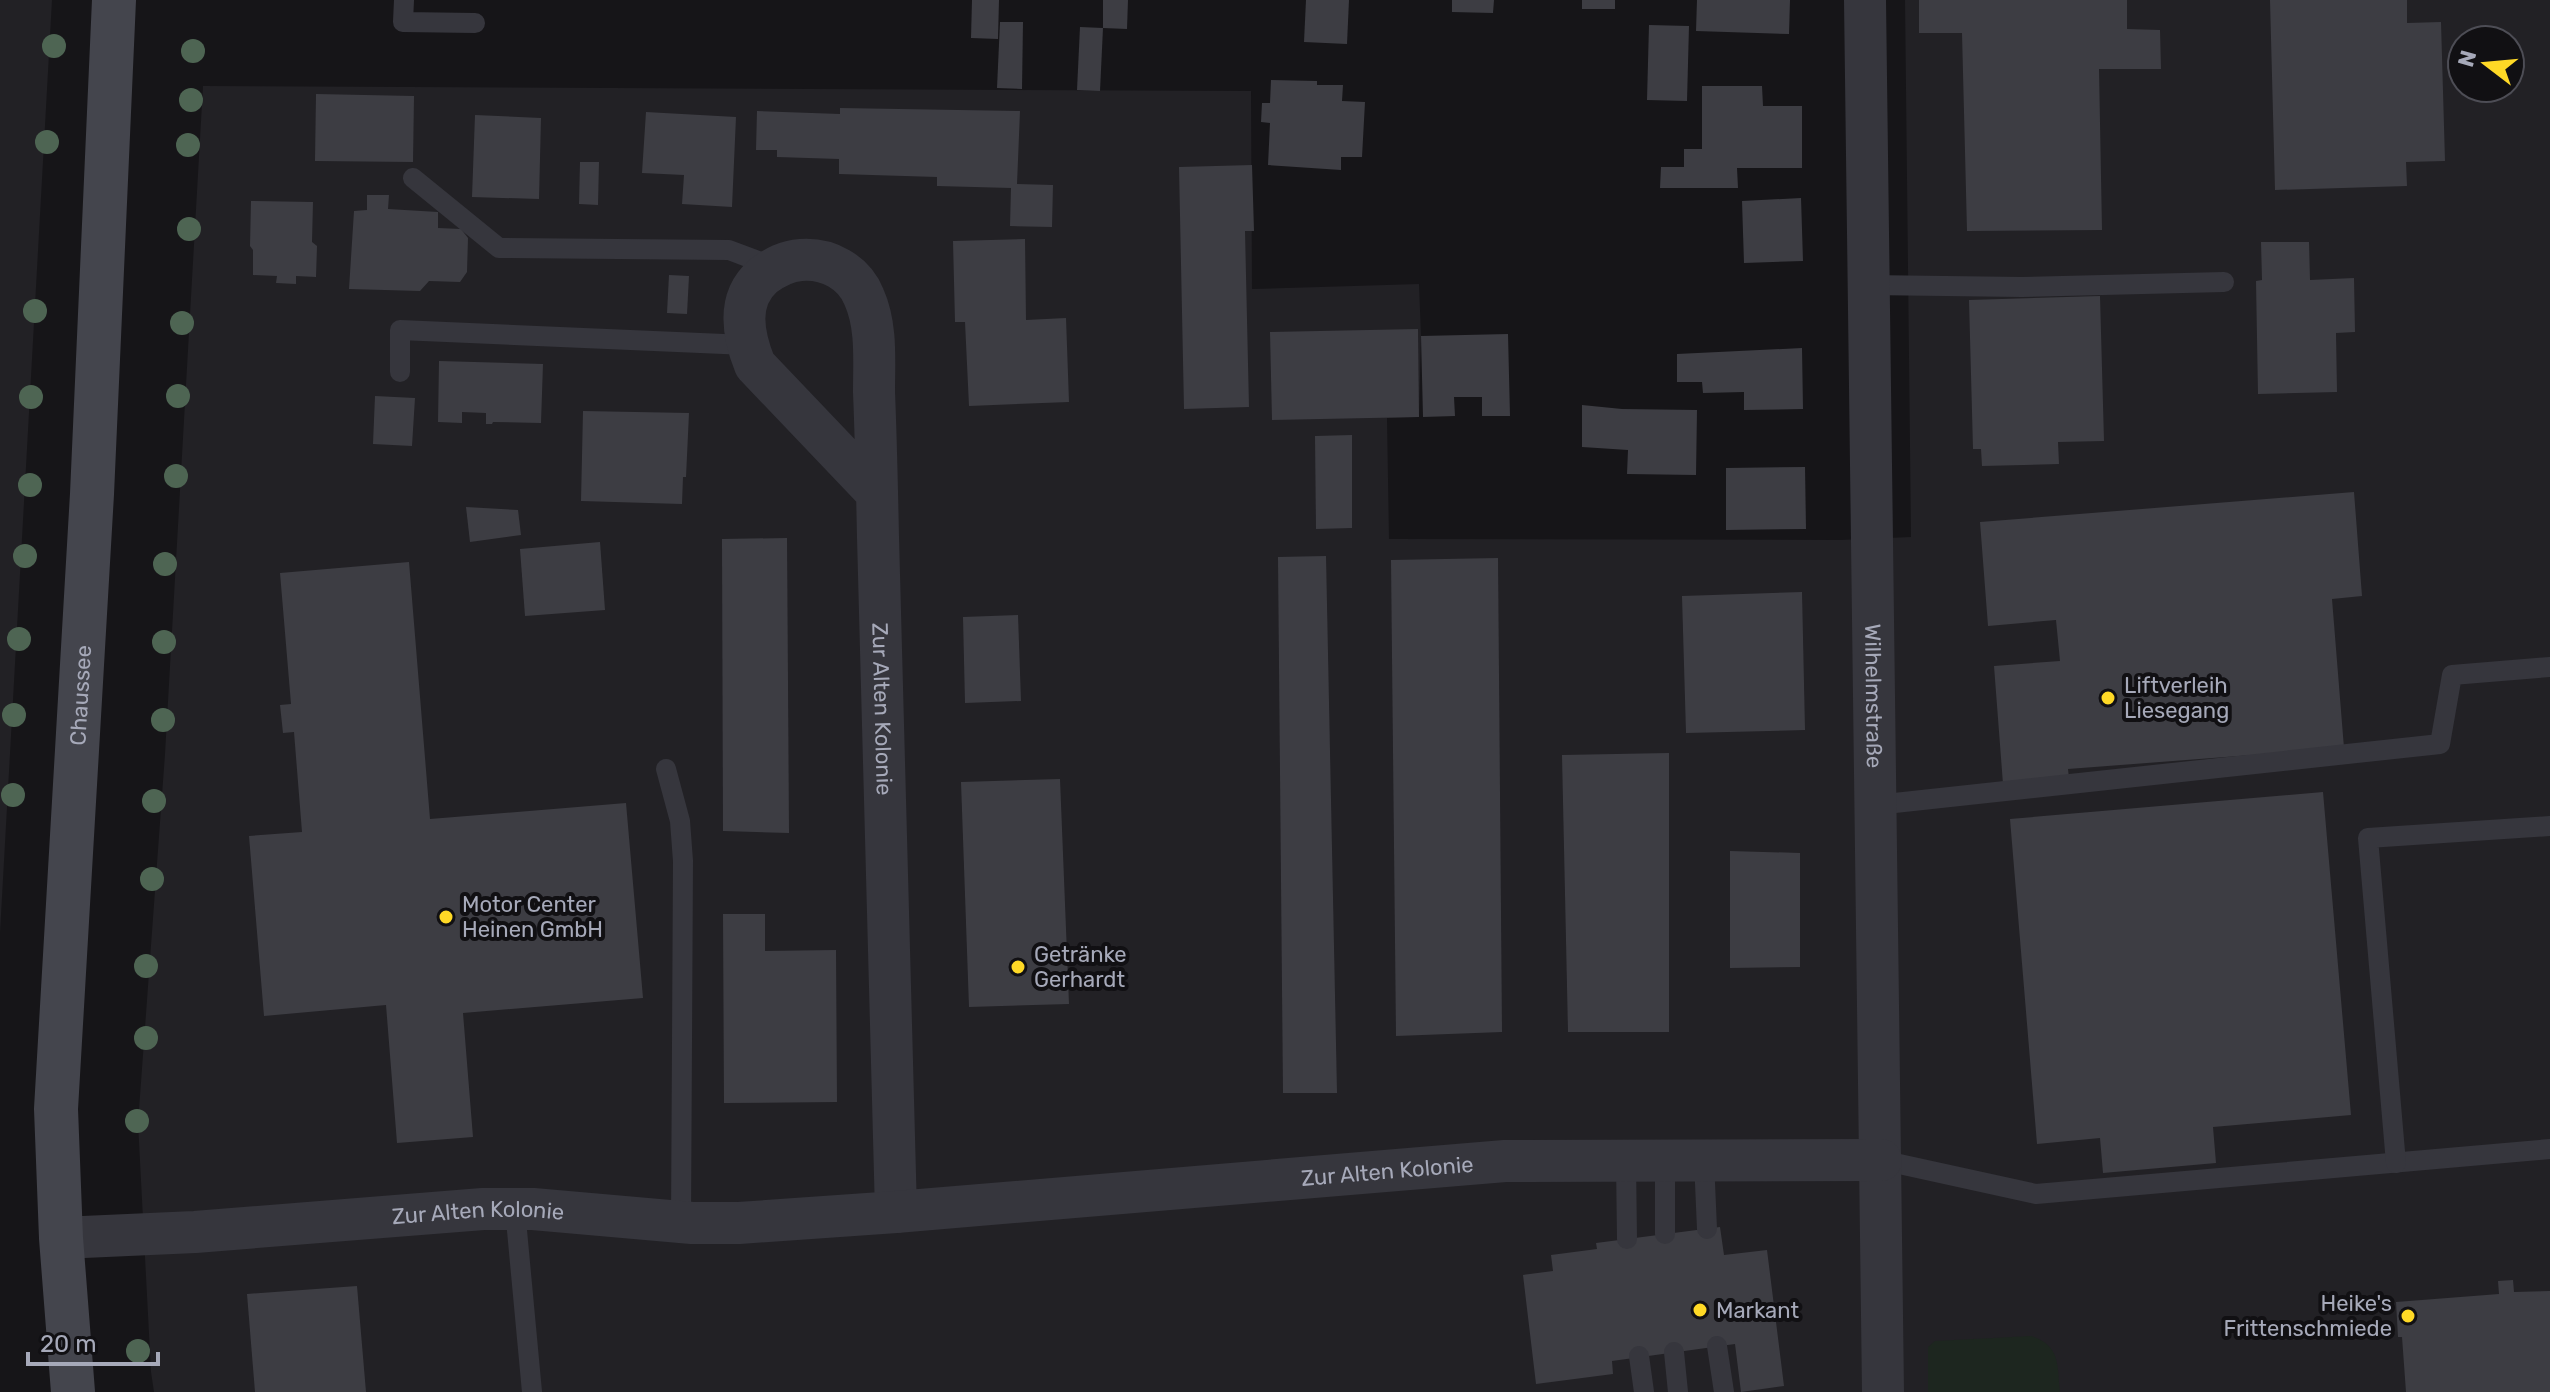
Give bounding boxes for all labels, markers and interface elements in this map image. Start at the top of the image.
north arrow [2446,24,2526,104]
text: N [2452,47,2482,70]
street label: Zur Alten Kolonie [866,622,898,796]
street label: Wilhelmstraße [1859,624,1888,768]
street label: Chaussee [64,644,97,746]
place label: Liftverleih Liesegang [2124,672,2229,724]
marker: Liftverleih Liesegang [2099,689,2117,707]
place label: Motor Center Heinen GmbH [462,891,603,943]
marker: Motor Center Heinen GmbH [437,908,455,926]
place label: Getränke Gerhardt [1034,941,1127,993]
marker: Getränke Gerhardt [1009,958,1027,976]
street label: Zur Alten Kolonie [1300,1151,1474,1192]
street label: Zur Alten Kolonie [391,1196,565,1230]
place label: Heike's Frittenschmiede [2224,1290,2392,1342]
place label: Markant [1716,1297,1799,1324]
marker: Markant [1691,1301,1709,1319]
marker: Heike's Frittenschmiede [2399,1307,2417,1325]
scale bar [28,1316,158,1366]
text: 20 m [40,1330,97,1358]

